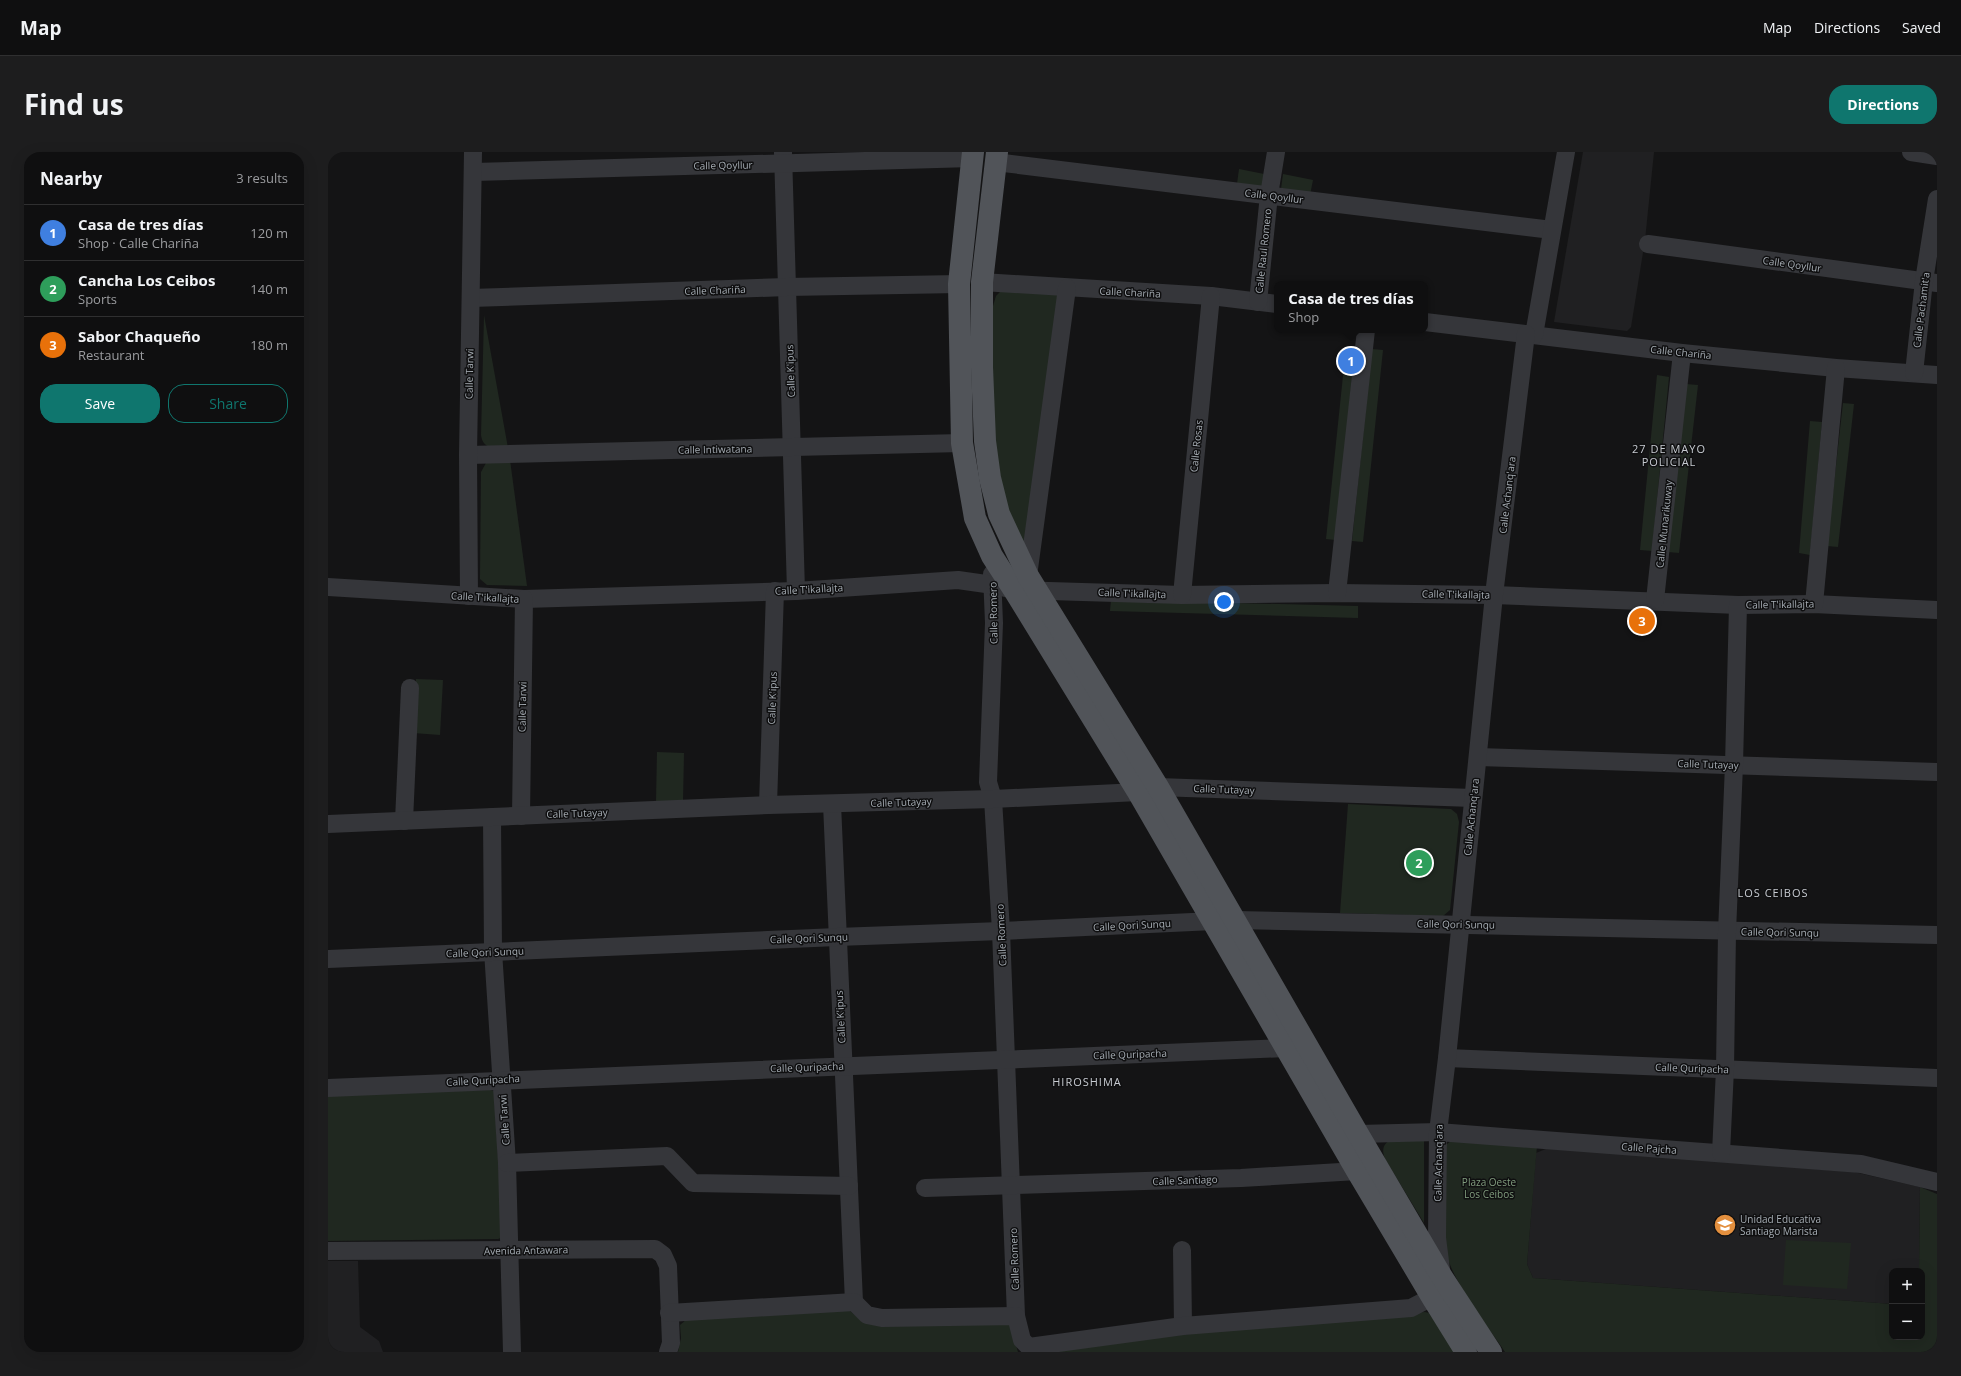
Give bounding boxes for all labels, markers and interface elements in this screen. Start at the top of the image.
text: Map [20,15,61,41]
text: Map [1763,18,1792,37]
text: Directions [1814,18,1880,37]
text: Saved [1902,18,1941,37]
text: Find us [24,85,124,123]
button: Directions [1829,85,1937,124]
street label: Calle Qoyllur [693,157,753,173]
text: Nearby [40,167,102,190]
text: 3 results [236,169,288,187]
street label: Calle Qoyllur [1244,185,1304,207]
street label: Calle Raul Romero [1252,208,1274,294]
text: Casa de tres días [78,214,203,234]
text: 1 [49,224,57,242]
text: 120 m [250,224,288,242]
text: Shop · Calle Chariña [78,234,199,252]
street label: Calle Qoyllur [1762,253,1822,275]
text: Cancha Los Ceibos [78,270,215,290]
street label: Calle Pachamit'a [1909,271,1933,349]
text: 2 [49,280,57,298]
text: 140 m [250,280,288,298]
popup [1274,281,1428,333]
street label: Calle Chariña [684,282,746,298]
street label: Calle Chariña [1099,283,1161,301]
text: Casa de tres días [1288,288,1414,308]
text: Sports [78,290,117,308]
text: Shop [1288,308,1319,326]
text: Sabor Chaqueño [78,326,201,346]
text: 3 [49,336,57,354]
text: 180 m [250,336,288,354]
street label: Calle Chariña [1650,342,1712,362]
street label: Calle K'ipus [782,344,798,398]
text: Restaurant [78,346,145,364]
pin: 1 [1338,346,1364,376]
street label: Calle Tarwi [462,349,476,399]
button: Save [40,384,160,423]
button: Share [168,384,288,423]
street label: Calle Rosas [1186,419,1206,473]
street label: Calle Intiwatana [678,441,752,457]
district label: 27 DE MAYO POLICIAL [1632,441,1706,469]
street label: Calle Achanq'ara [1495,456,1519,534]
street label: Calle Munarikuway [1652,478,1676,569]
street label: Calle T'ikallajta [774,580,844,598]
street label: Calle Romero [985,582,1001,644]
street label: Calle T'ikallajta [1098,585,1166,601]
street label: Calle T'ikallajta [1422,586,1490,602]
street label: Calle T'ikallajta [450,588,520,606]
your location [1214,592,1234,612]
street label: Calle T'ikallajta [1746,596,1814,612]
pin: 3 [1629,606,1655,636]
street label: Calle K'ipus [764,671,780,725]
street label: Calle Tarwi [515,682,529,732]
street label: Calle Tutayay [1677,756,1740,772]
street label: Calle Achanq'ara [1460,778,1482,856]
street label: Calle Tutayay [1193,781,1256,797]
street label: Calle Tutayay [870,794,933,810]
street label: Calle Tutayay [546,805,609,821]
pin: 2 [1406,848,1432,878]
district label: LOS CEIBOS [1738,885,1809,900]
street label: Calle Romero [992,904,1010,966]
street label: Calle Qori Sunqu [1093,916,1171,934]
street label: Calle Qori Sunqu [1417,916,1495,932]
street label: Calle Qori Sunqu [1741,924,1819,940]
street label: Calle Qori Sunqu [770,930,848,946]
street label: Calle Qori Sunqu [446,944,524,960]
street label: Calle K'ipus [832,990,848,1044]
street label: Calle Quripacha [1093,1046,1167,1062]
street label: Calle Quripacha [770,1059,844,1075]
street label: Calle Quripacha [1655,1060,1729,1076]
street label: Calle Quripacha [446,1071,520,1089]
district label: HIROSHIMA [1052,1074,1122,1089]
street label: Calle Tarwi [495,1094,513,1146]
street label: Calle Achanq'ara [1430,1124,1446,1202]
street label: Calle Pajcha [1621,1139,1677,1157]
street label: Calle Santiago [1152,1172,1218,1188]
park label: Plaza Oeste Los Ceibos [1462,1175,1517,1201]
school or university icon: Unidad Educativa Santiago Marista [1712,1212,1738,1238]
place label: Unidad Educativa Santiago Marista [1740,1212,1821,1238]
street label: Calle Romero [1006,1228,1022,1290]
street label: Avenida Antawara [484,1242,568,1258]
map controls [1889,1268,1925,1340]
button: + [1889,1268,1925,1304]
button: − [1889,1304,1925,1340]

